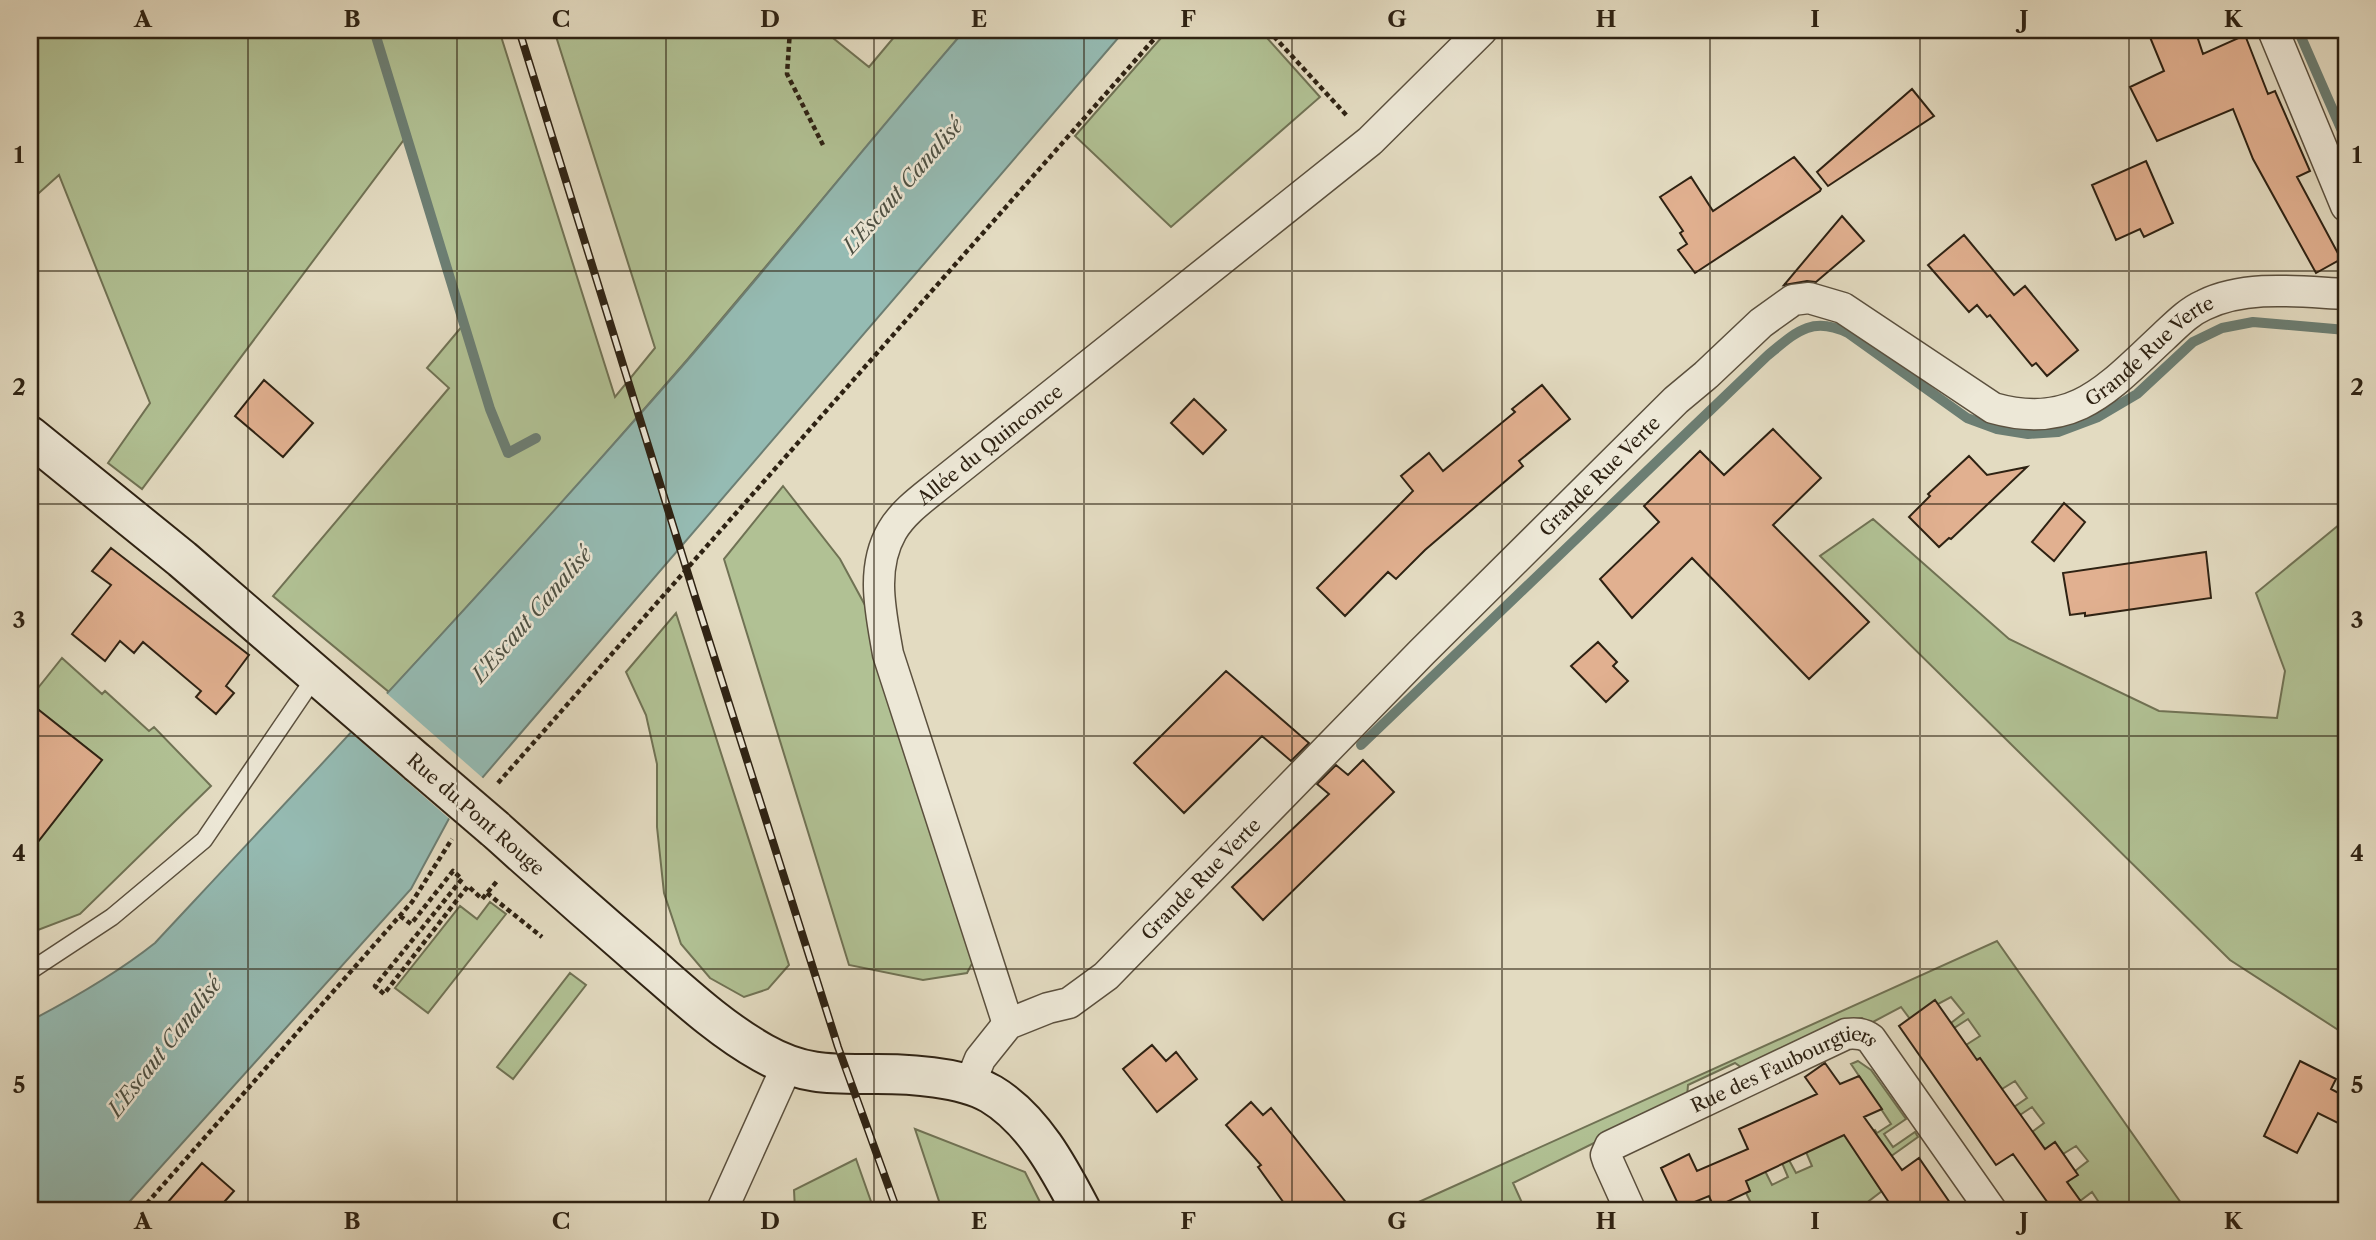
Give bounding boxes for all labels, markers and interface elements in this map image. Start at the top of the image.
text: A [133,5,153,33]
text: B [343,5,361,33]
text: C [552,5,570,33]
text: D [760,5,780,33]
text: E [971,5,987,33]
text: F [1180,5,1196,33]
text: G [1387,5,1407,33]
text: H [1596,5,1617,33]
text: I [1810,5,1820,33]
text: J [2015,5,2029,33]
text: K [2224,5,2243,33]
water label: L'Escaut Canalisé [836,112,969,260]
text: 1 [14,141,25,169]
text: 1 [2352,141,2363,169]
street label: Grande Rue Verte [2081,291,2217,411]
text: 2 [12,373,26,401]
text: 2 [2350,373,2364,401]
street label: Allée du Quinconce [912,380,1067,510]
street label: Grande Rue Verte [1535,411,1665,541]
water label: L'Escaut Canalisé [465,541,598,689]
text: 3 [13,606,26,634]
text: 3 [2351,606,2364,634]
street label: Rue du Pont Rouge [402,748,549,880]
street label: Grande Rue Verte [1137,814,1265,945]
text: 4 [12,839,26,867]
text: 4 [2350,839,2364,867]
water label: L'Escaut Canalisé [101,970,228,1123]
street label: Rue des Faubourgtiers [1687,1022,1883,1118]
text: 5 [13,1071,25,1099]
text: 5 [2351,1071,2363,1099]
text: A [133,1207,153,1235]
text: B [343,1207,361,1235]
text: C [552,1207,570,1235]
text: D [760,1207,780,1235]
text: E [971,1207,987,1235]
text: F [1180,1207,1196,1235]
text: G [1387,1207,1407,1235]
text: H [1596,1207,1617,1235]
text: I [1810,1207,1820,1235]
text: J [2015,1207,2029,1235]
text: K [2224,1207,2243,1235]

